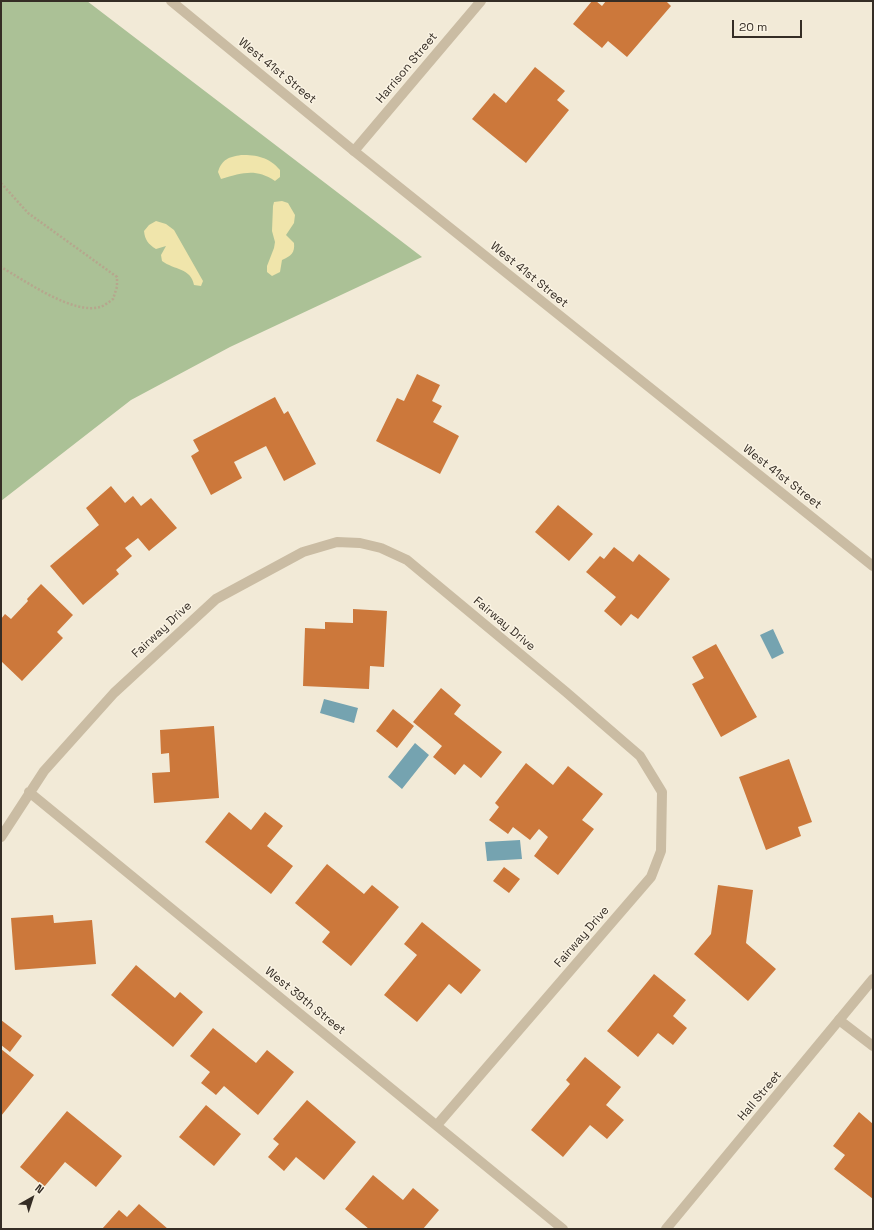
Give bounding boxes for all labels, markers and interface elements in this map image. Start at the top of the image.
scale bar [734,12,804,38]
text: 20 m [739,19,767,35]
street label: Harrison Street [373,30,441,106]
street label: West 41st Street [235,35,319,107]
street label: West 41st Street [487,239,571,311]
street label: West 41st Street [740,442,824,512]
street label: Fairway Drive [470,594,538,654]
street label: Fairway Drive [129,599,195,661]
street label: Fairway Drive [552,904,612,970]
street label: West 39th Street [262,964,348,1038]
street label: Hall Street [735,1068,785,1124]
north arrow [12,1178,52,1218]
text: N [32,1181,47,1196]

